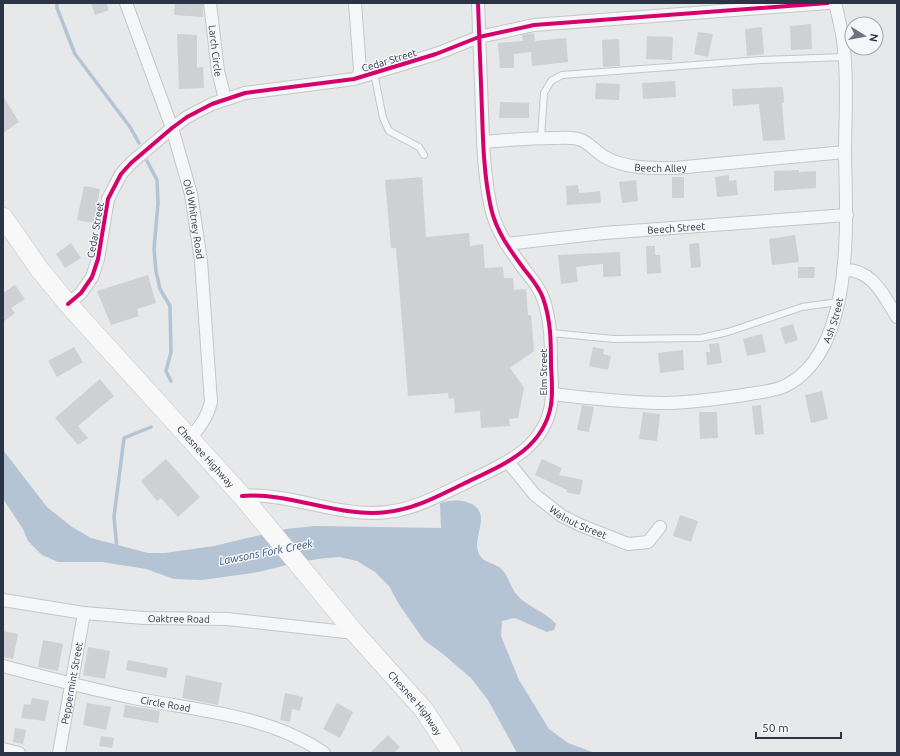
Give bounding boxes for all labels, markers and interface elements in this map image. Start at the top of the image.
north arrow [844,16,884,56]
street label: Larch Circle [207,24,224,78]
text: N [867,33,880,43]
street label: Cedar Street [360,47,418,74]
street label: Beech Alley [634,161,687,174]
street label: Old Whitney Road [181,178,206,260]
street label: Cedar Street [85,201,106,259]
street label: Beech Street [647,221,706,236]
street label: Ash Street [821,297,845,345]
street label: Elm Street [538,348,549,396]
street label: Chesnee Highway [175,423,236,490]
street label: Walnut Street [547,503,608,541]
water label: Lawsons Fork Creek [218,537,314,567]
street label: Oaktree Road [148,613,210,625]
street label: Peppermint Street [59,641,85,725]
street label: Chesnee Highway [386,669,444,738]
street label: Circle Road [140,694,192,714]
scale bar [756,714,841,740]
text: 50 m [762,721,789,734]

